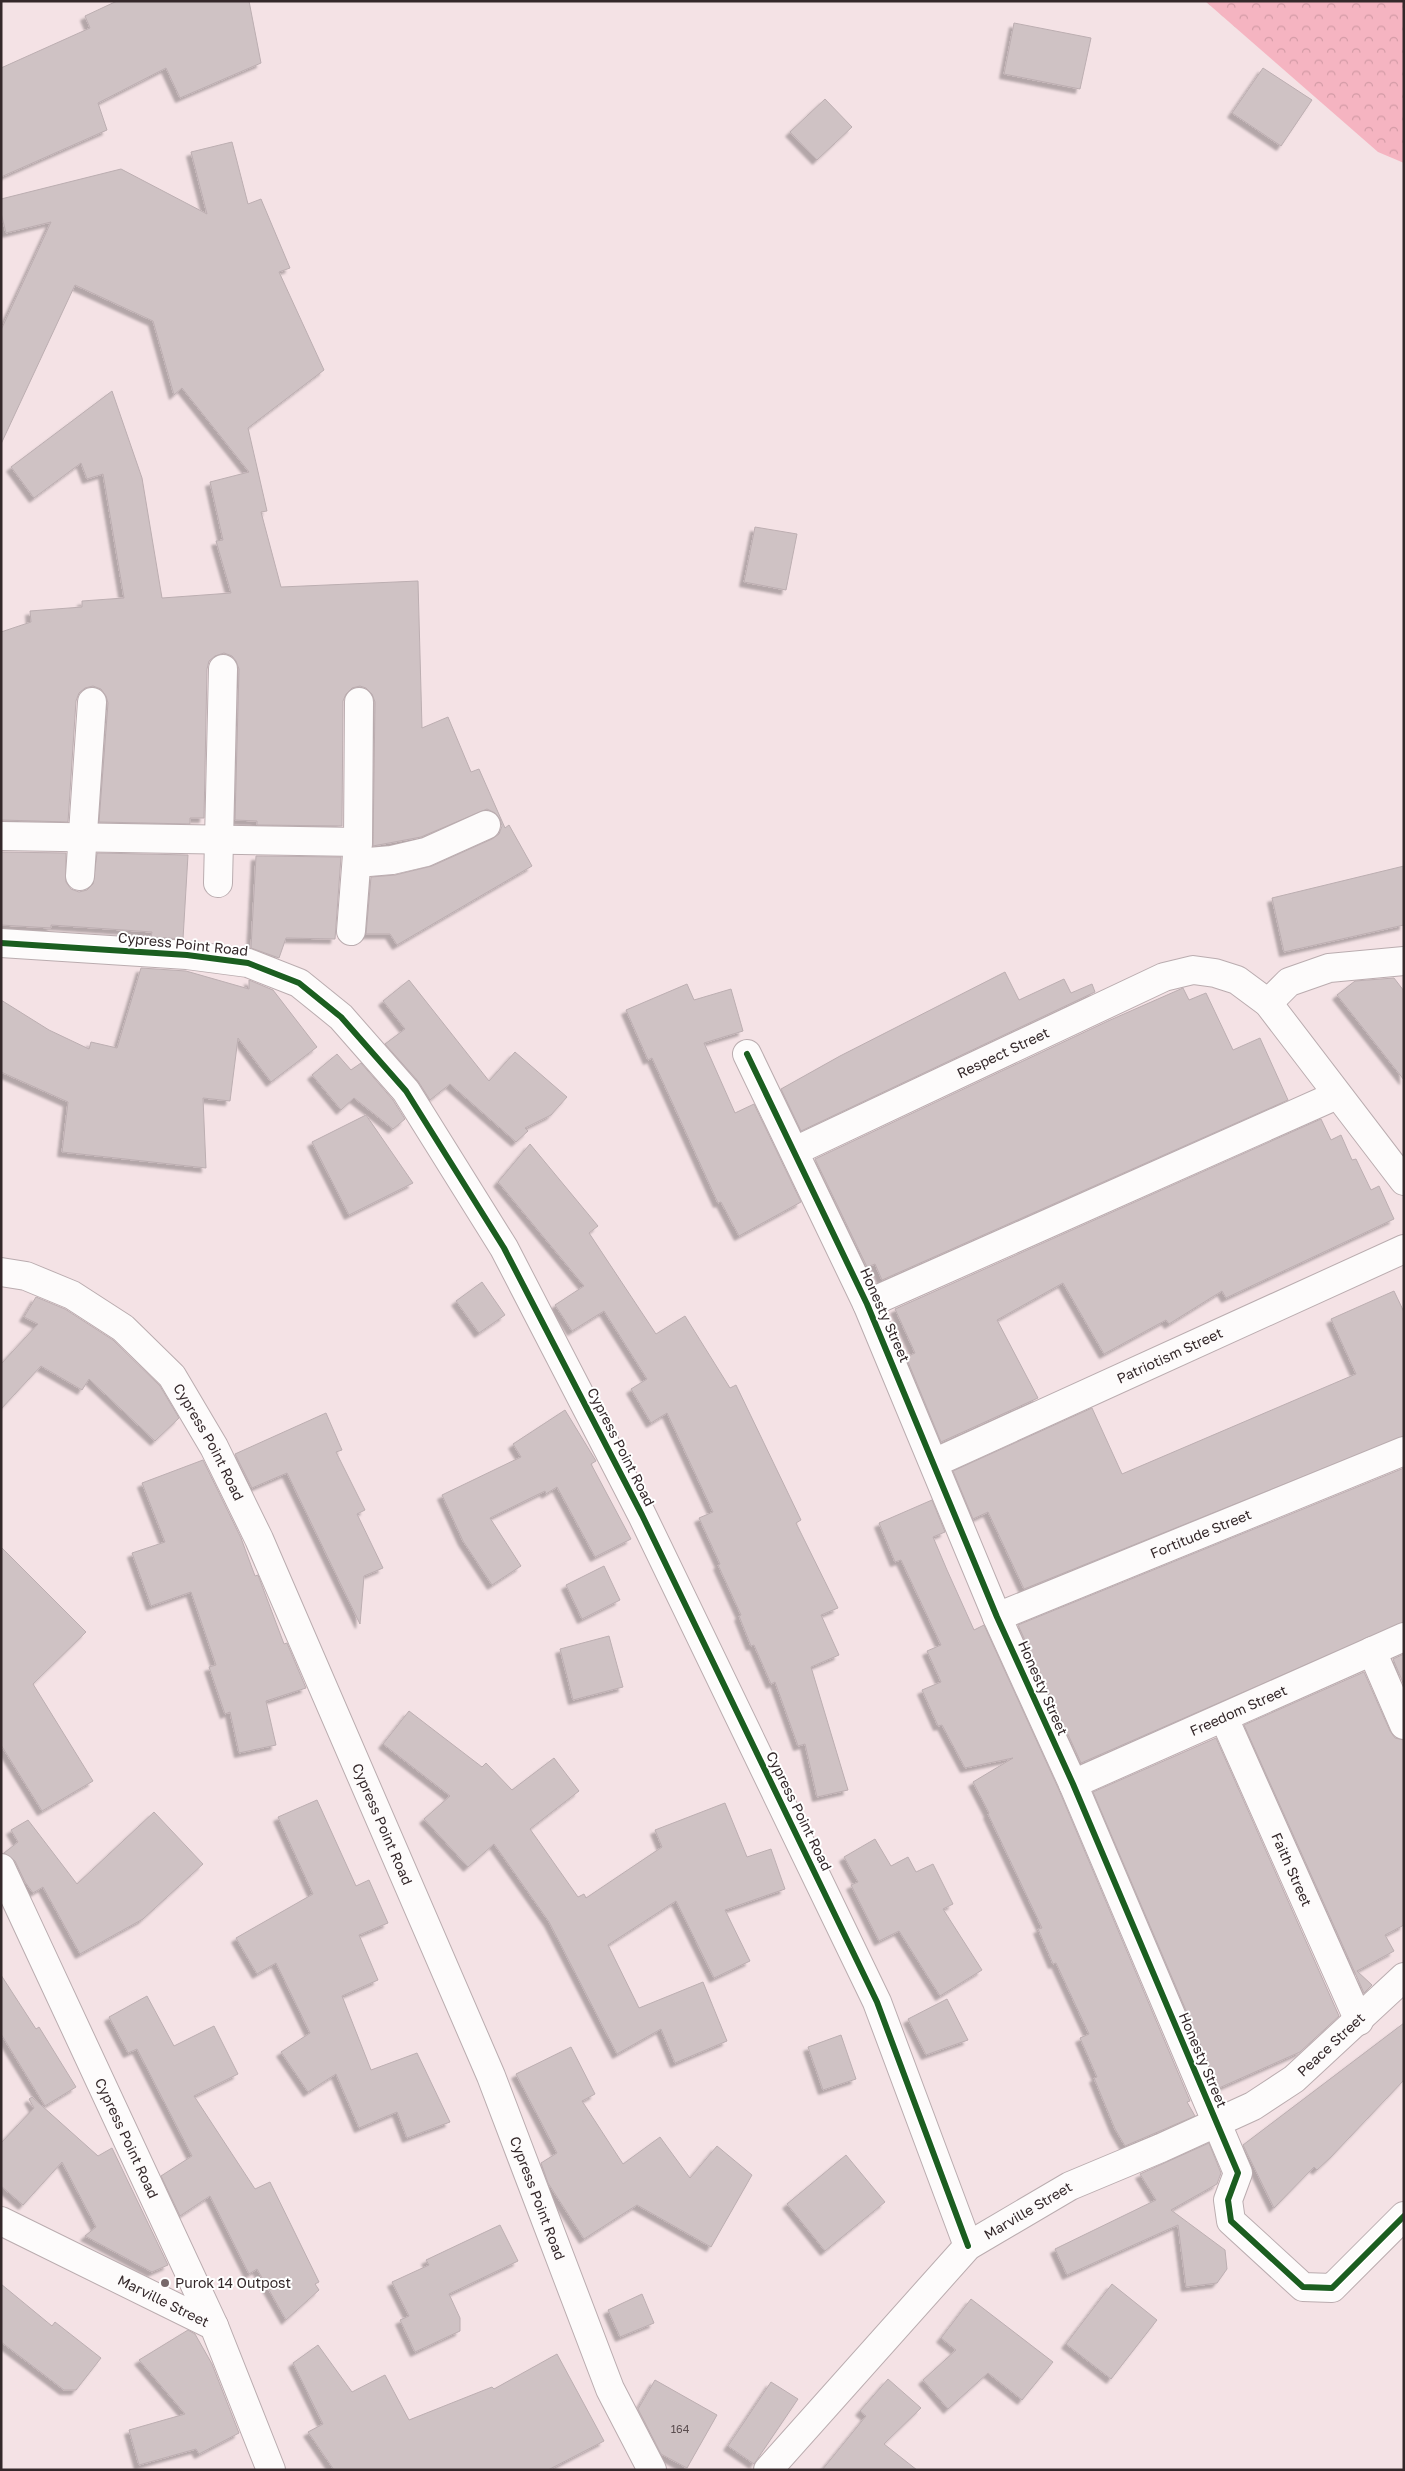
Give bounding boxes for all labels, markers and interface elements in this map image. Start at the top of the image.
street label: Cypress Point Road [117,928,249,959]
street label: Respect Street [954,1023,1052,1081]
street label: Honesty Street [857,1265,914,1365]
street label: Patriotism Street [1114,1324,1225,1387]
street label: Cypress Point Road [170,1380,248,1503]
street label: Cypress Point Road [584,1385,659,1509]
street label: Fortitude Street [1148,1505,1254,1562]
street label: Honesty Street [1015,1638,1072,1738]
street label: Freedom Street [1187,1681,1289,1739]
street label: Cypress Point Road [763,1748,836,1873]
street label: Cypress Point Road [349,1761,416,1887]
street label: Faith Street [1268,1830,1316,1909]
street label: Peace Street [1293,2009,1368,2080]
street label: Honesty Street [1176,2010,1231,2110]
street label: Cypress Point Road [92,2075,162,2201]
street label: Cypress Point Road [507,2134,569,2262]
street label: Marville Street [981,2178,1075,2243]
street label: Marville Street [115,2271,212,2330]
place label: Purok 14 Outpost [175,2274,291,2291]
marker: Purok 14 Outpost [159,2277,171,2289]
house number: 164 [671,2422,690,2435]

